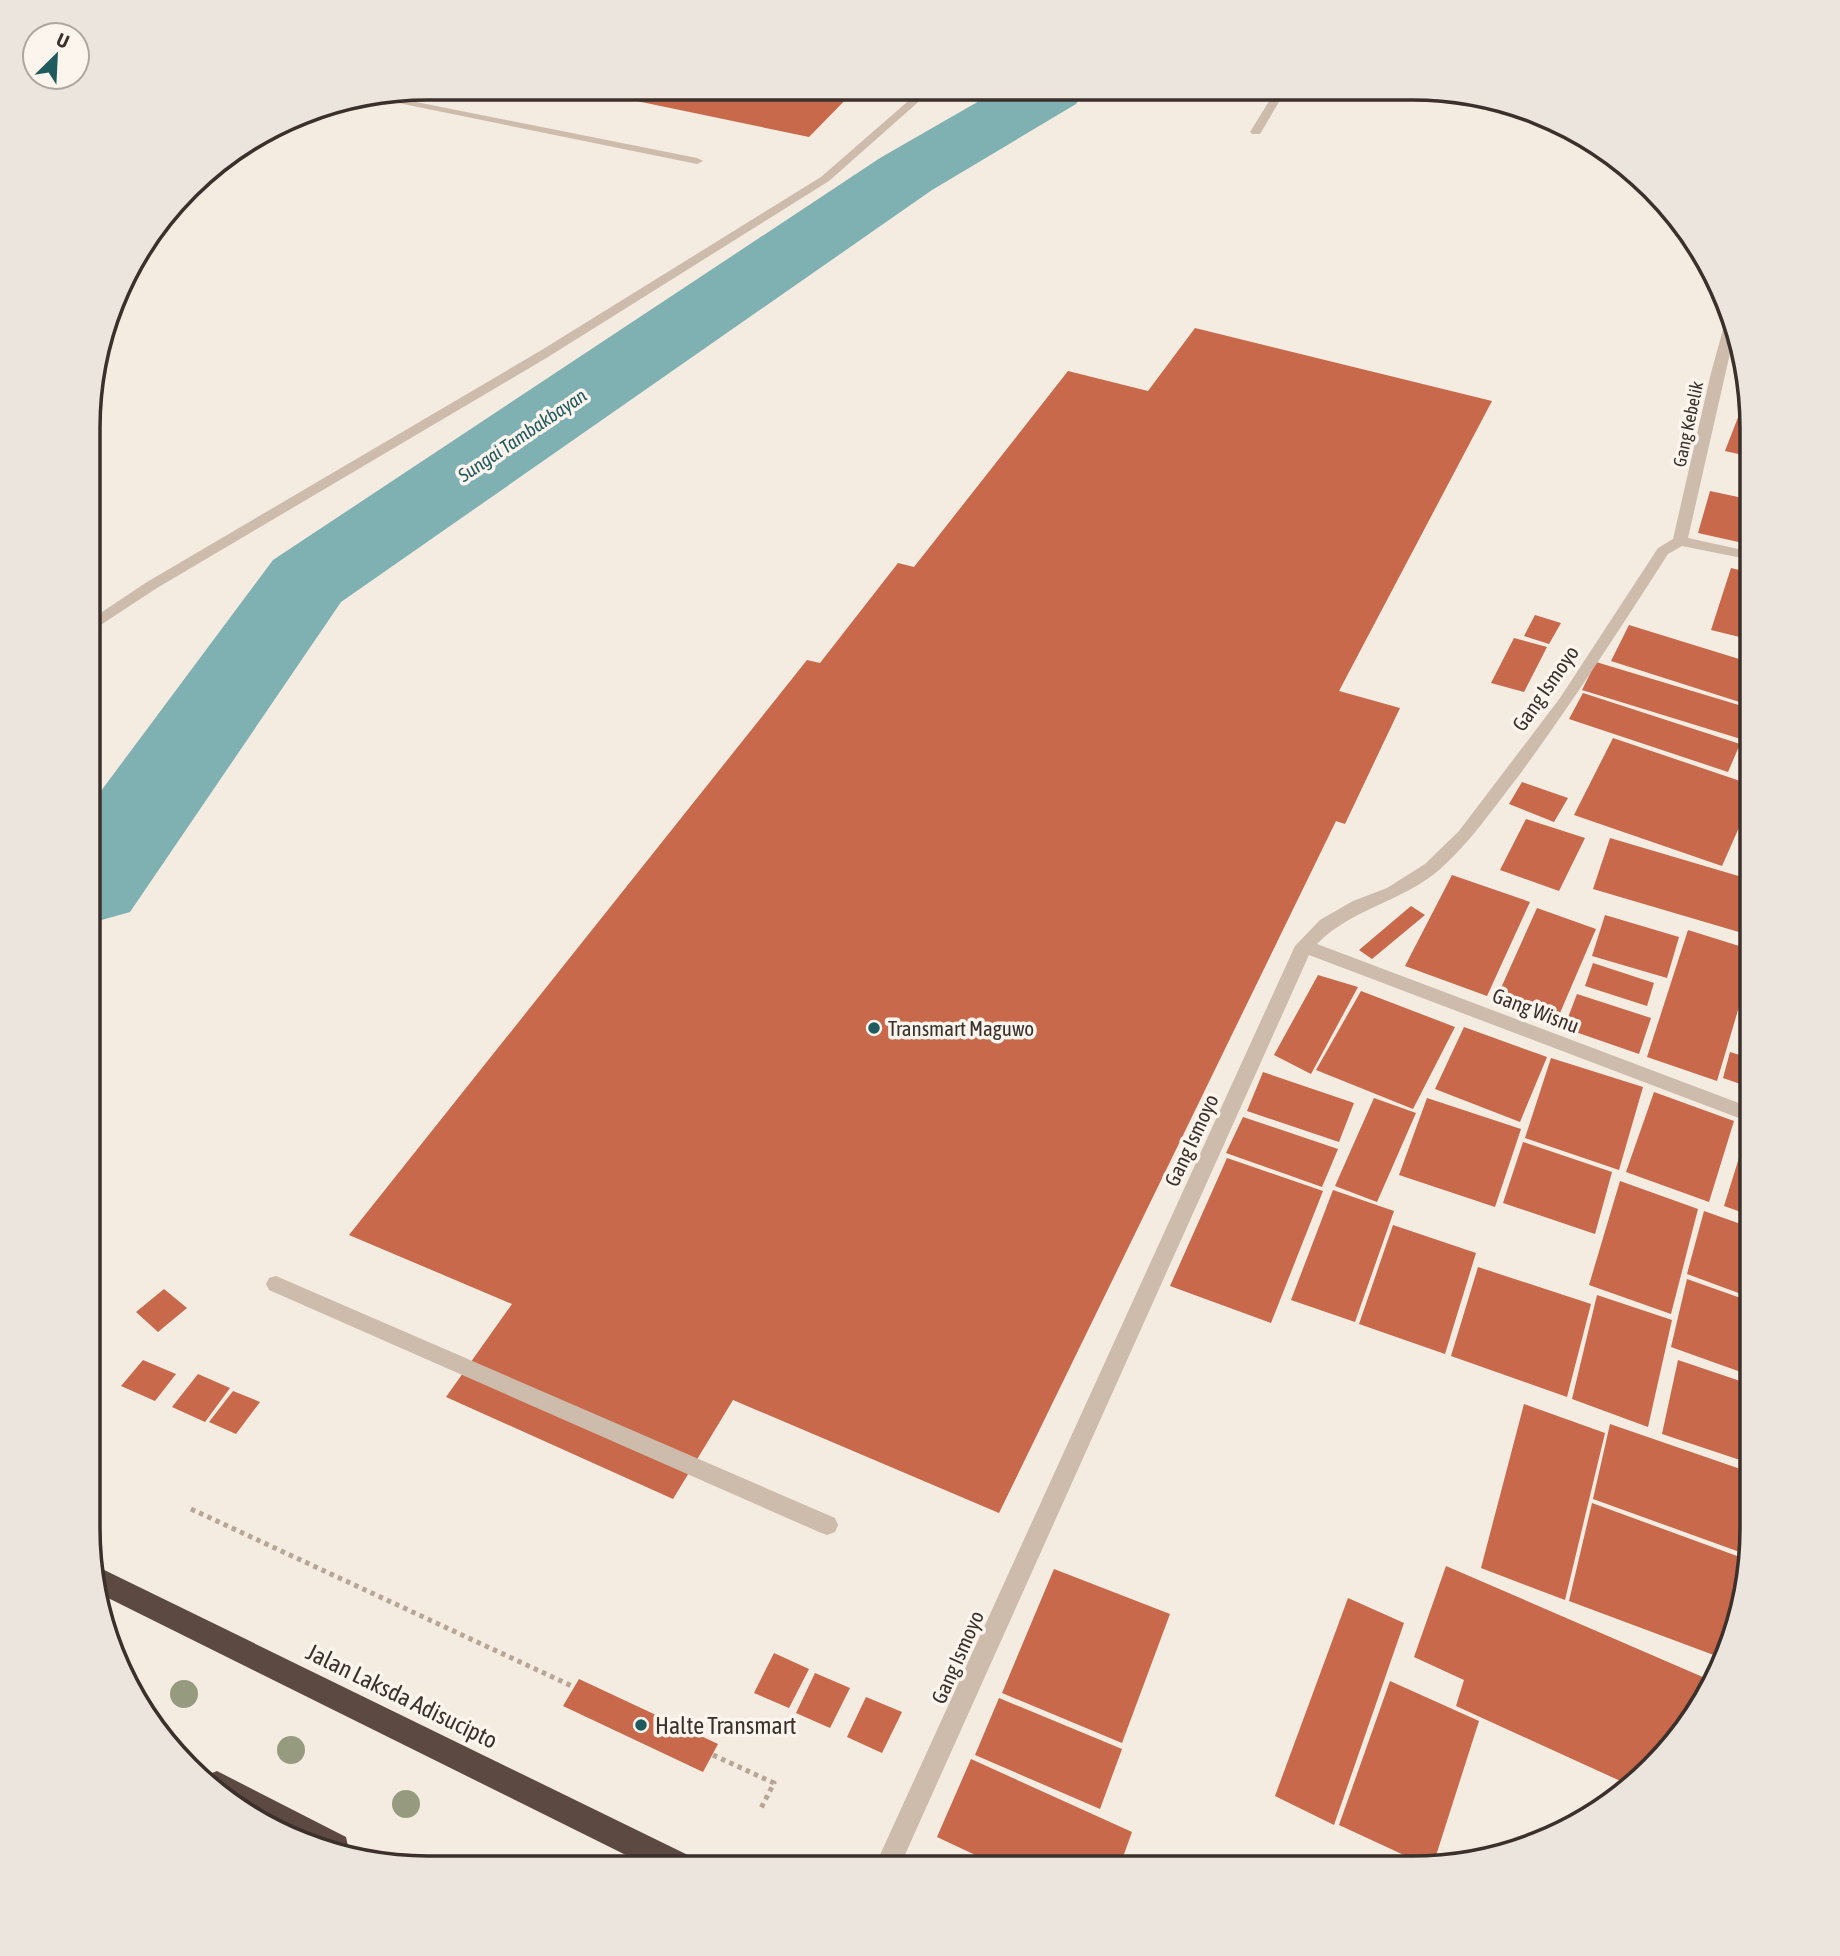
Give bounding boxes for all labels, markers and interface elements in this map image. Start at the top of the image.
north arrow [21,21,91,91]
text: U [53,28,73,53]
street label: Gang Kebelik [1669,379,1707,469]
water label: Sungai Tambakbayan [453,384,590,487]
street label: Gang Ismoyo [1507,641,1583,735]
street label: Gang Wisnu [1489,983,1583,1037]
place label: Transmart Maguwo [888,1016,1034,1040]
marker: Transmart Maguwo [866,1020,882,1036]
street label: Gang Ismoyo [1159,1090,1223,1190]
street label: Gang Ismoyo [926,1607,988,1707]
street label: Jalan Laksda Adisucipto [302,1638,502,1754]
place label: Halte Transmart [655,1712,797,1739]
marker: Halte Transmart [633,1717,649,1733]

